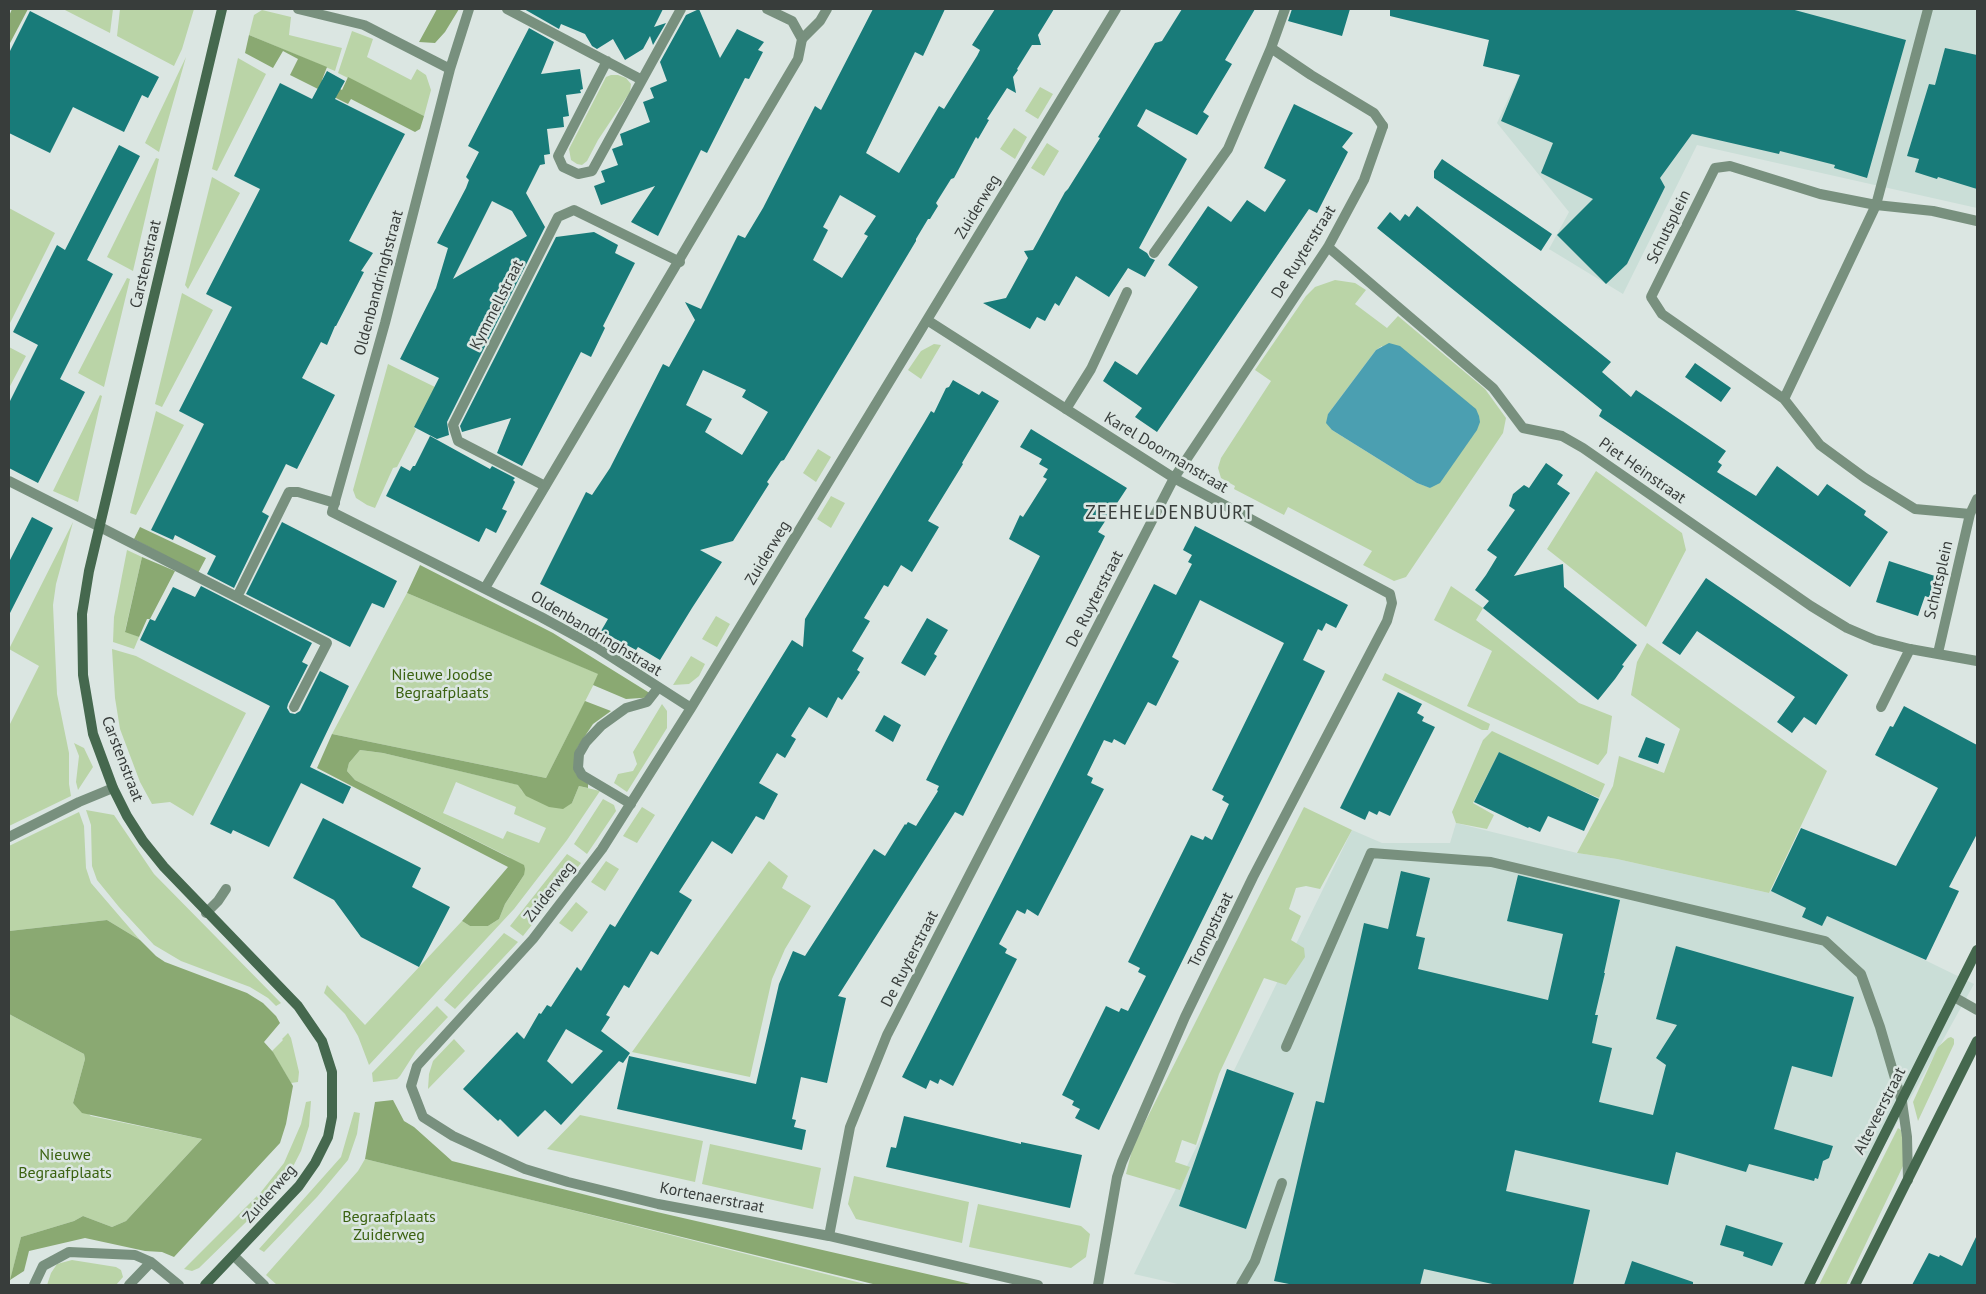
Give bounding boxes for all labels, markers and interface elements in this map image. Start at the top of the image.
street label: Zuiderweg [951,171,1005,243]
street label: Schutsplein [1643,187,1695,267]
street label: De Ruyterstraat [1268,202,1340,302]
street label: Oldenbandringhstraat [350,208,408,358]
street label: Carstenstraat [127,218,165,310]
street label: Kymmellstraat [466,257,528,353]
street label: Karel Doormanstraat [1100,408,1232,498]
street label: Piet Heinstraat [1595,434,1689,508]
district label: ZEEHELDENBUURT [1084,503,1256,525]
street label: Zuiderweg [741,517,795,589]
street label: Schutsplein [1921,539,1957,621]
street label: De Ruyterstraat [1062,547,1128,651]
street label: Oldenbandringhstraat [527,587,665,681]
park label: Nieuwe Joodse Begraafplaats [391,665,493,703]
street label: Carstenstraat [97,714,147,804]
street label: Zuiderweg [520,858,580,926]
street label: Trompstraat [1184,889,1238,971]
street label: De Ruyterstraat [877,907,943,1011]
street label: Alteveerstraat [1850,1064,1910,1158]
park label: Nieuwe Begraafplaats [18,1145,112,1183]
street label: Zuiderweg [239,1161,301,1227]
street label: Kortenaerstraat [658,1178,766,1218]
park label: Begraafplaats Zuiderweg [342,1207,436,1245]

